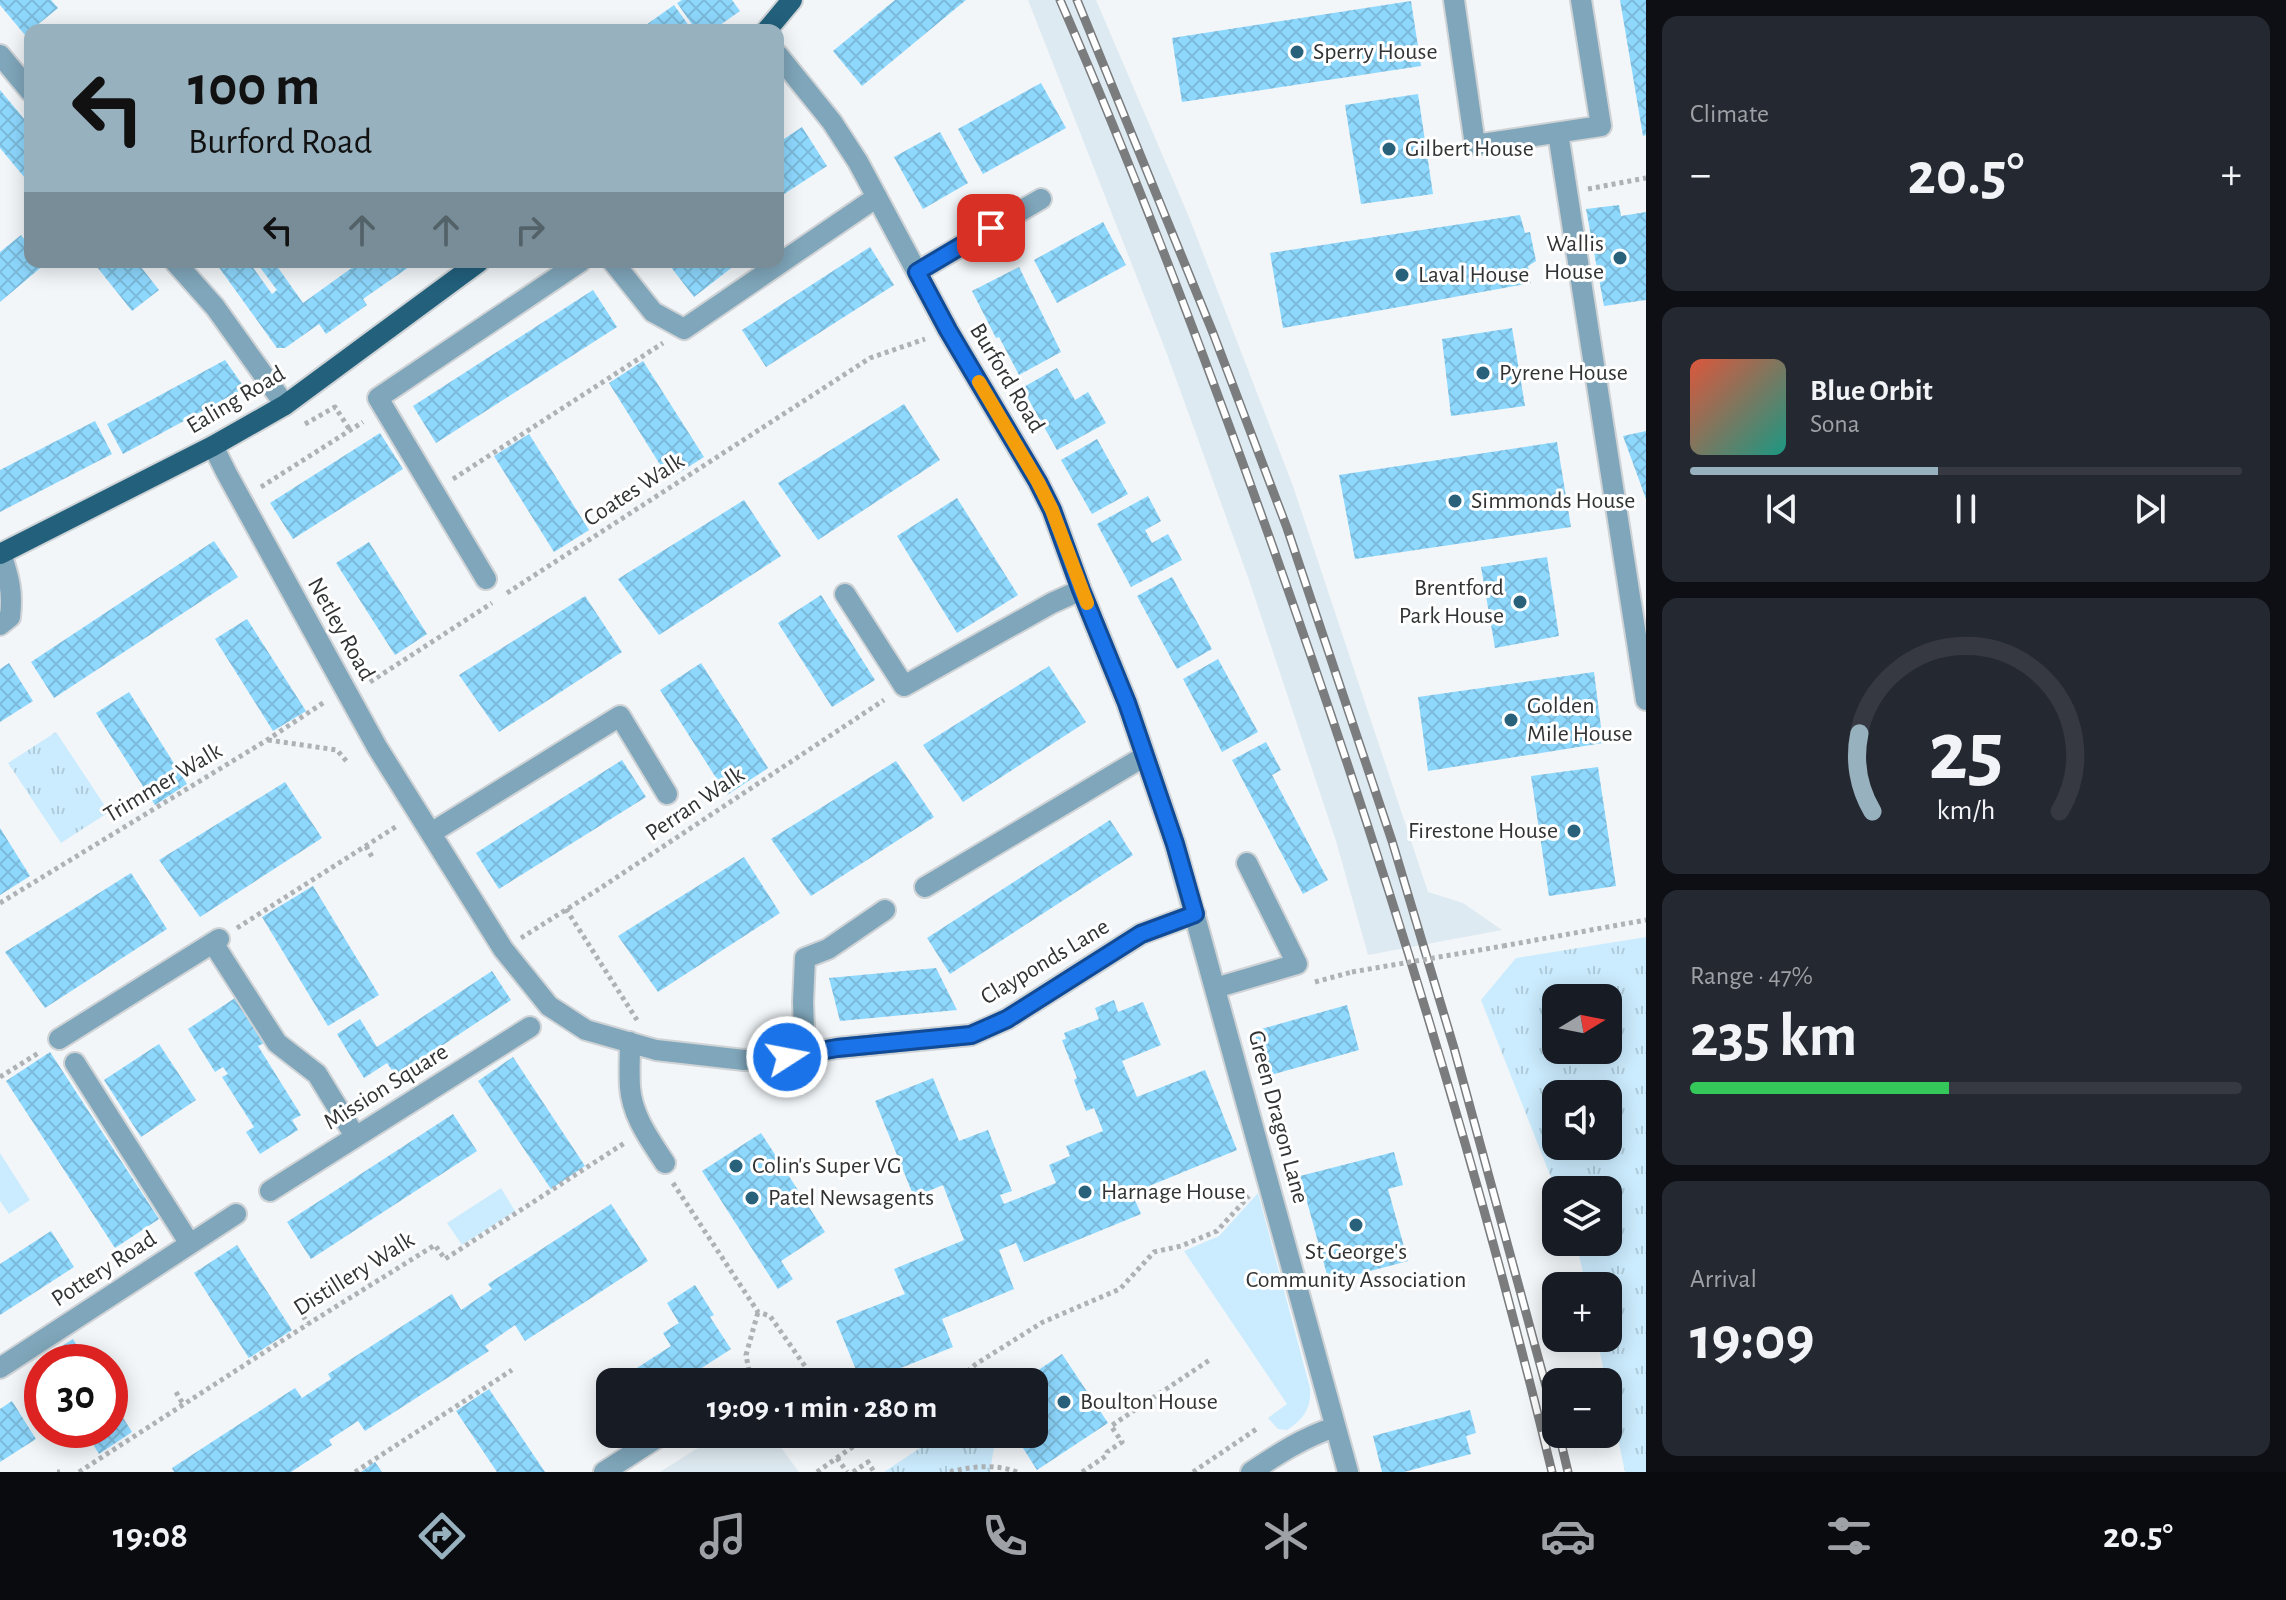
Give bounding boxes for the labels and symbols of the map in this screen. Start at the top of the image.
place label: Sperry House [1313,40,1438,64]
marker: Sperry House [1288,43,1306,61]
place label: Gilbert House [1405,137,1534,161]
marker: Gilbert House [1380,140,1398,158]
pin [957,194,1025,262]
place label: Wallis House [1544,232,1604,284]
marker: Wallis House [1611,249,1629,267]
place label: Laval House [1418,263,1529,287]
marker: Laval House [1393,266,1411,284]
street label: Burford Road [965,319,1049,437]
street label: Ealing Road [183,361,289,439]
place label: Pyrene House [1499,361,1628,385]
marker: Pyrene House [1474,364,1492,382]
street label: Coates Walk [580,449,688,531]
place label: Simmonds House [1471,489,1635,513]
marker: Simmonds House [1446,492,1464,510]
street label: Netley Road [303,574,379,684]
place label: Brentford Park House [1399,576,1504,628]
marker: Brentford Park House [1511,593,1529,611]
place label: Golden Mile House [1527,694,1633,746]
marker: Golden Mile House [1502,711,1520,729]
street label: Trimmer Walk [100,738,226,827]
street label: Perran Walk [641,762,749,846]
place label: Firestone House [1408,819,1558,843]
marker: Firestone House [1565,822,1583,840]
street label: Clayponds Lane [977,914,1113,1010]
north arrow [1542,984,1622,1064]
position arrow [745,1015,829,1099]
street label: Green Dragon Lane [1243,1028,1313,1206]
street label: Mission Square [320,1039,452,1135]
place label: Colin's Super VG [752,1154,901,1178]
marker: Colin's Super VG [727,1157,745,1175]
place label: Harnage House [1101,1180,1246,1204]
marker: Harnage House [1076,1183,1094,1201]
place label: Patel Newsagents [768,1186,934,1210]
marker: Patel Newsagents [743,1189,761,1207]
marker: St George's Community Association [1347,1216,1365,1234]
street label: Pottery Road [47,1226,161,1312]
street label: Distillery Walk [290,1228,418,1320]
place label: St George's Community Association [1246,1240,1466,1292]
speed limit sign: 30 [24,1344,128,1448]
place label: Boulton House [1080,1390,1218,1414]
marker: Boulton House [1055,1393,1073,1411]

